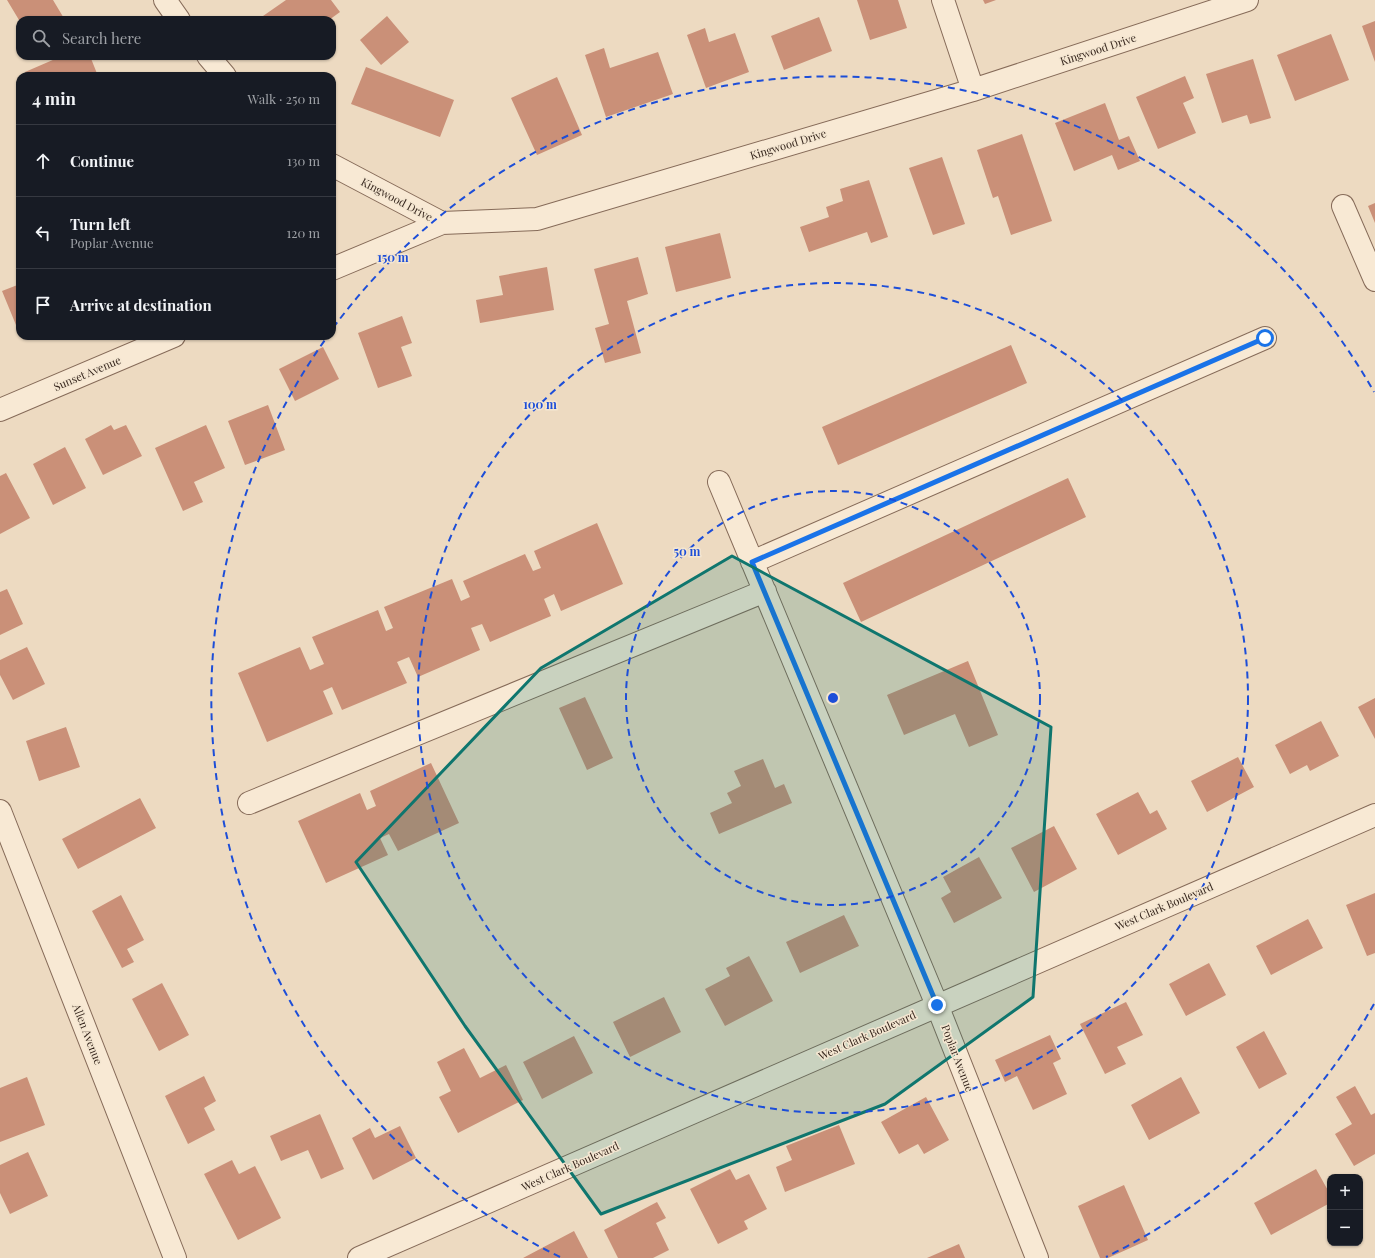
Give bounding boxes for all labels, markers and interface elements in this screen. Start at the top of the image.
search box [16,16,336,60]
icon: search [30,27,52,49]
text: Search here [62,28,141,48]
street label: Kingwood Drive [1058,30,1138,68]
text: 4 min [32,87,76,109]
text: Walk · 250 m [248,90,320,107]
street label: Kingwood Drive [748,125,828,163]
icon: ahead [32,150,54,172]
text: Continue [70,151,134,171]
text: 130 m [287,152,320,169]
street label: Kingwood Drive [359,174,436,224]
text: Turn left [70,214,131,234]
icon: left [32,222,54,244]
text: 120 m [286,224,320,241]
text: Poplar Avenue [70,234,154,251]
text: 150 m [377,249,409,265]
icon: arrive [32,294,54,316]
text: Arrive at destination [70,295,212,315]
route start [1256,329,1274,347]
street label: Sunset Avenue [51,352,123,394]
text: 100 m [523,396,557,412]
text: 50 m [674,543,701,559]
centre of rings [826,691,840,705]
street label: West Clark Boulevard [1112,878,1216,934]
route end [928,996,946,1014]
street label: Allen Avenue [69,1001,107,1067]
street label: West Clark Boulevard [815,1006,919,1064]
street label: Poplar Avenue [938,1022,978,1094]
street label: West Clark Boulevard [518,1137,622,1195]
map controls [1327,1174,1363,1246]
button: + [1327,1174,1363,1210]
button: − [1327,1210,1363,1246]

